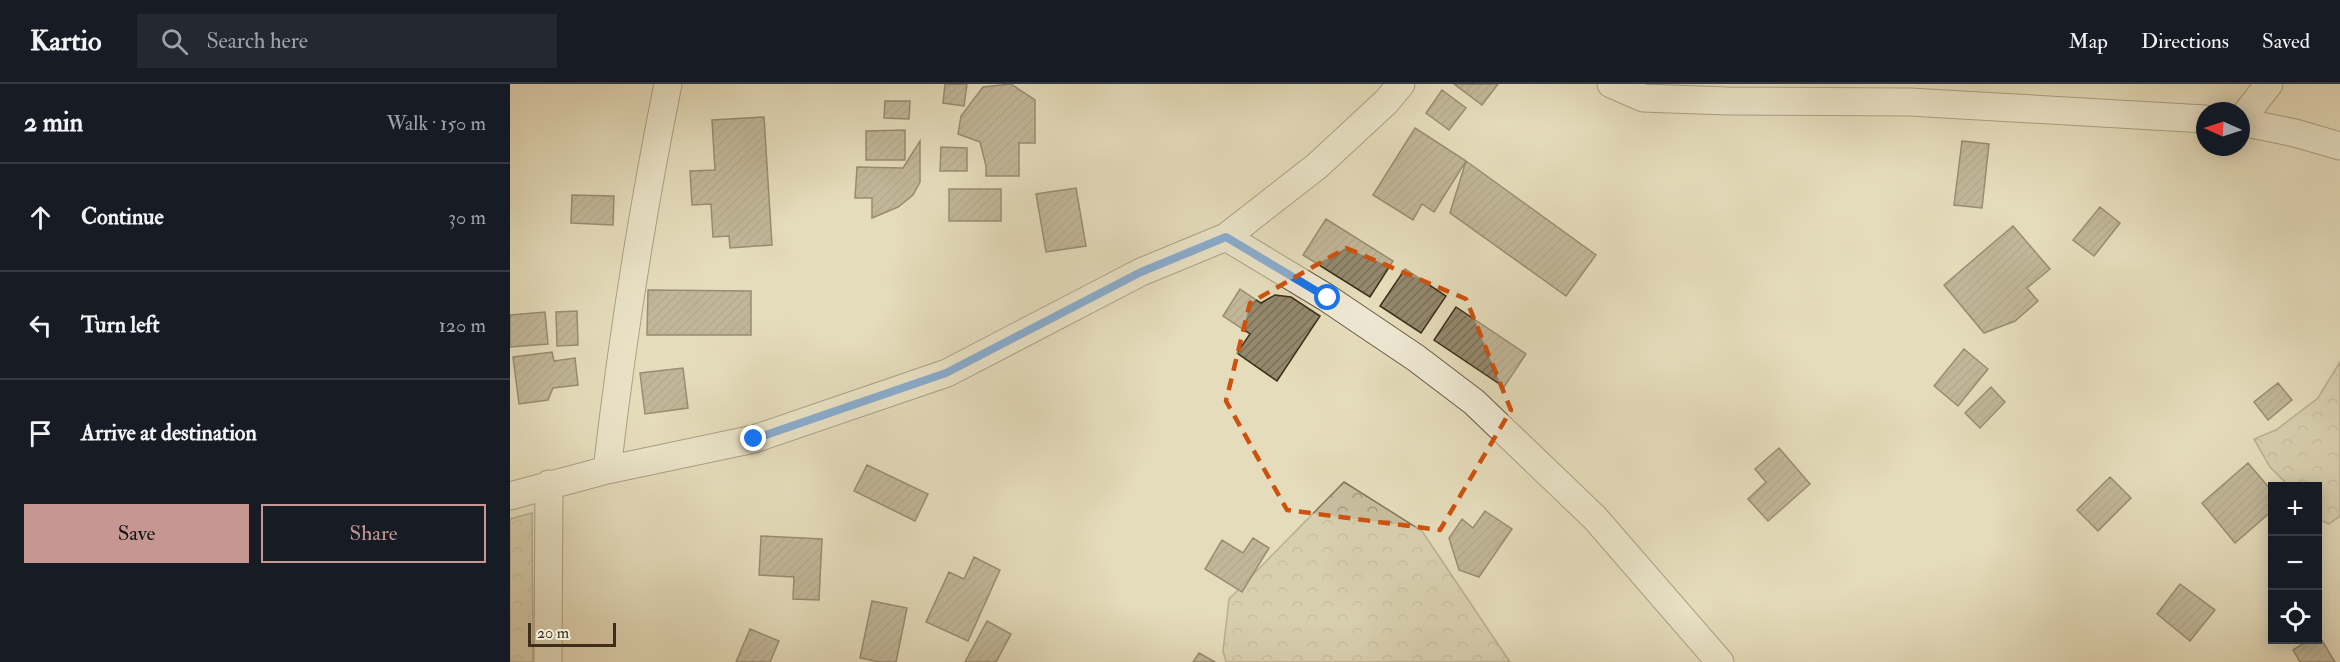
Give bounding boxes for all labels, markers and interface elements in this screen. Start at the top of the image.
search box [137,14,557,68]
text: Kartio [30,24,101,59]
icon: search [158,25,191,58]
text: Search here [206,27,308,55]
text: Map [2068,28,2108,55]
text: Directions [2141,28,2229,55]
text: Saved [2262,28,2310,55]
north arrow [2196,102,2250,156]
text: 2 min [24,107,83,139]
text: Walk · 150 m [386,111,486,136]
icon: ahead [24,201,57,234]
text: Continue [81,203,164,231]
text: 30 m [448,205,486,230]
route start [1314,284,1340,310]
icon: left [24,309,57,342]
text: Turn left [81,311,160,339]
text: 120 m [439,313,486,338]
icon: arrive [24,417,57,450]
text: Arrive at destination [81,419,257,447]
route end [740,425,766,451]
map controls [2268,482,2322,644]
button: + [2268,482,2322,536]
button: Save [24,504,249,563]
button: Share [261,504,486,563]
button: − [2268,536,2322,590]
button: locate [2268,590,2322,644]
scale bar [528,620,616,648]
text: 20 m [537,623,569,643]

